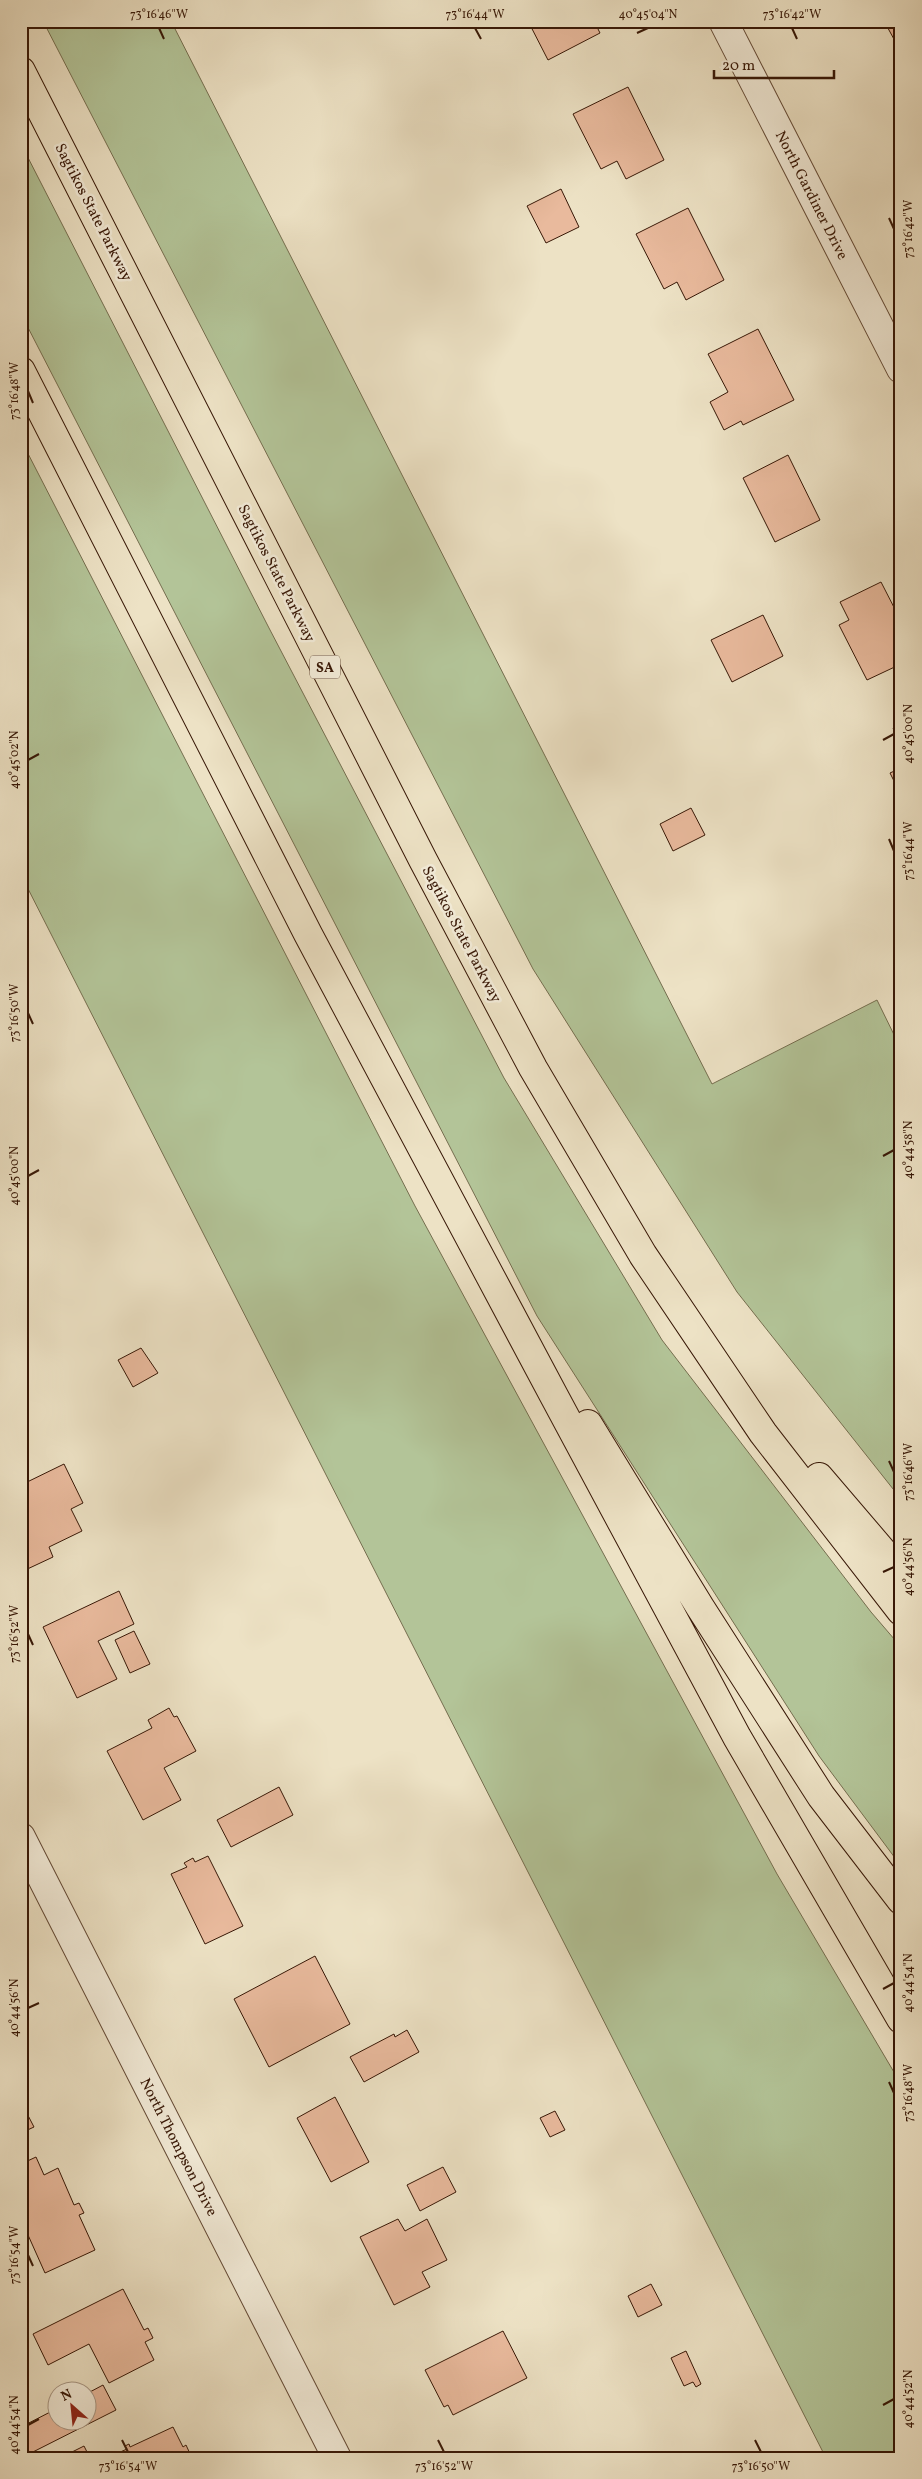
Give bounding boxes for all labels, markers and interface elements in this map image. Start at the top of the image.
text: 73°16'46"W [130,7,188,23]
text: 73°16'44"W [446,7,504,23]
text: 40°45'04"N [619,7,678,23]
text: 73°16'42"W [763,7,821,23]
scale bar [714,48,834,80]
text: 20 m [722,56,755,77]
street label: North Gardiner Drive [769,128,852,264]
street label: Sagtikos State Parkway [49,140,137,285]
text: 73°16'42"W [901,200,917,258]
text: 73°16'48"W [7,362,23,420]
street label: Sagtikos State Parkway [232,501,320,646]
road number: SA [310,656,340,679]
text: 40°45'00"N [901,704,917,764]
text: 40°45'02"N [7,731,23,789]
text: 73°16'44"W [901,822,917,880]
street label: Sagtikos State Parkway [416,863,506,1007]
text: 73°16'50"W [7,984,23,1042]
text: 40°44'58"N [901,1121,917,1179]
text: 40°45'00"N [7,1146,23,1206]
text: 73°16'46"W [901,1443,917,1501]
text: 40°44'56"N [901,1538,917,1596]
text: 73°16'52"W [7,1605,23,1663]
text: 40°44'54"N [901,1953,917,2013]
text: 40°44'56"N [7,1979,23,2037]
text: 73°16'48"W [901,2064,917,2122]
street label: North Thompson Drive [134,2075,222,2220]
text: 73°16'54"W [7,2226,23,2284]
text: 40°44'52"N [901,2370,917,2428]
north arrow [48,2382,98,2432]
text: N [58,2385,76,2407]
text: 40°44'54"N [7,2395,23,2455]
text: 73°16'54"W [99,2459,157,2475]
text: 73°16'52"W [415,2459,473,2475]
text: 73°16'50"W [732,2459,790,2475]

